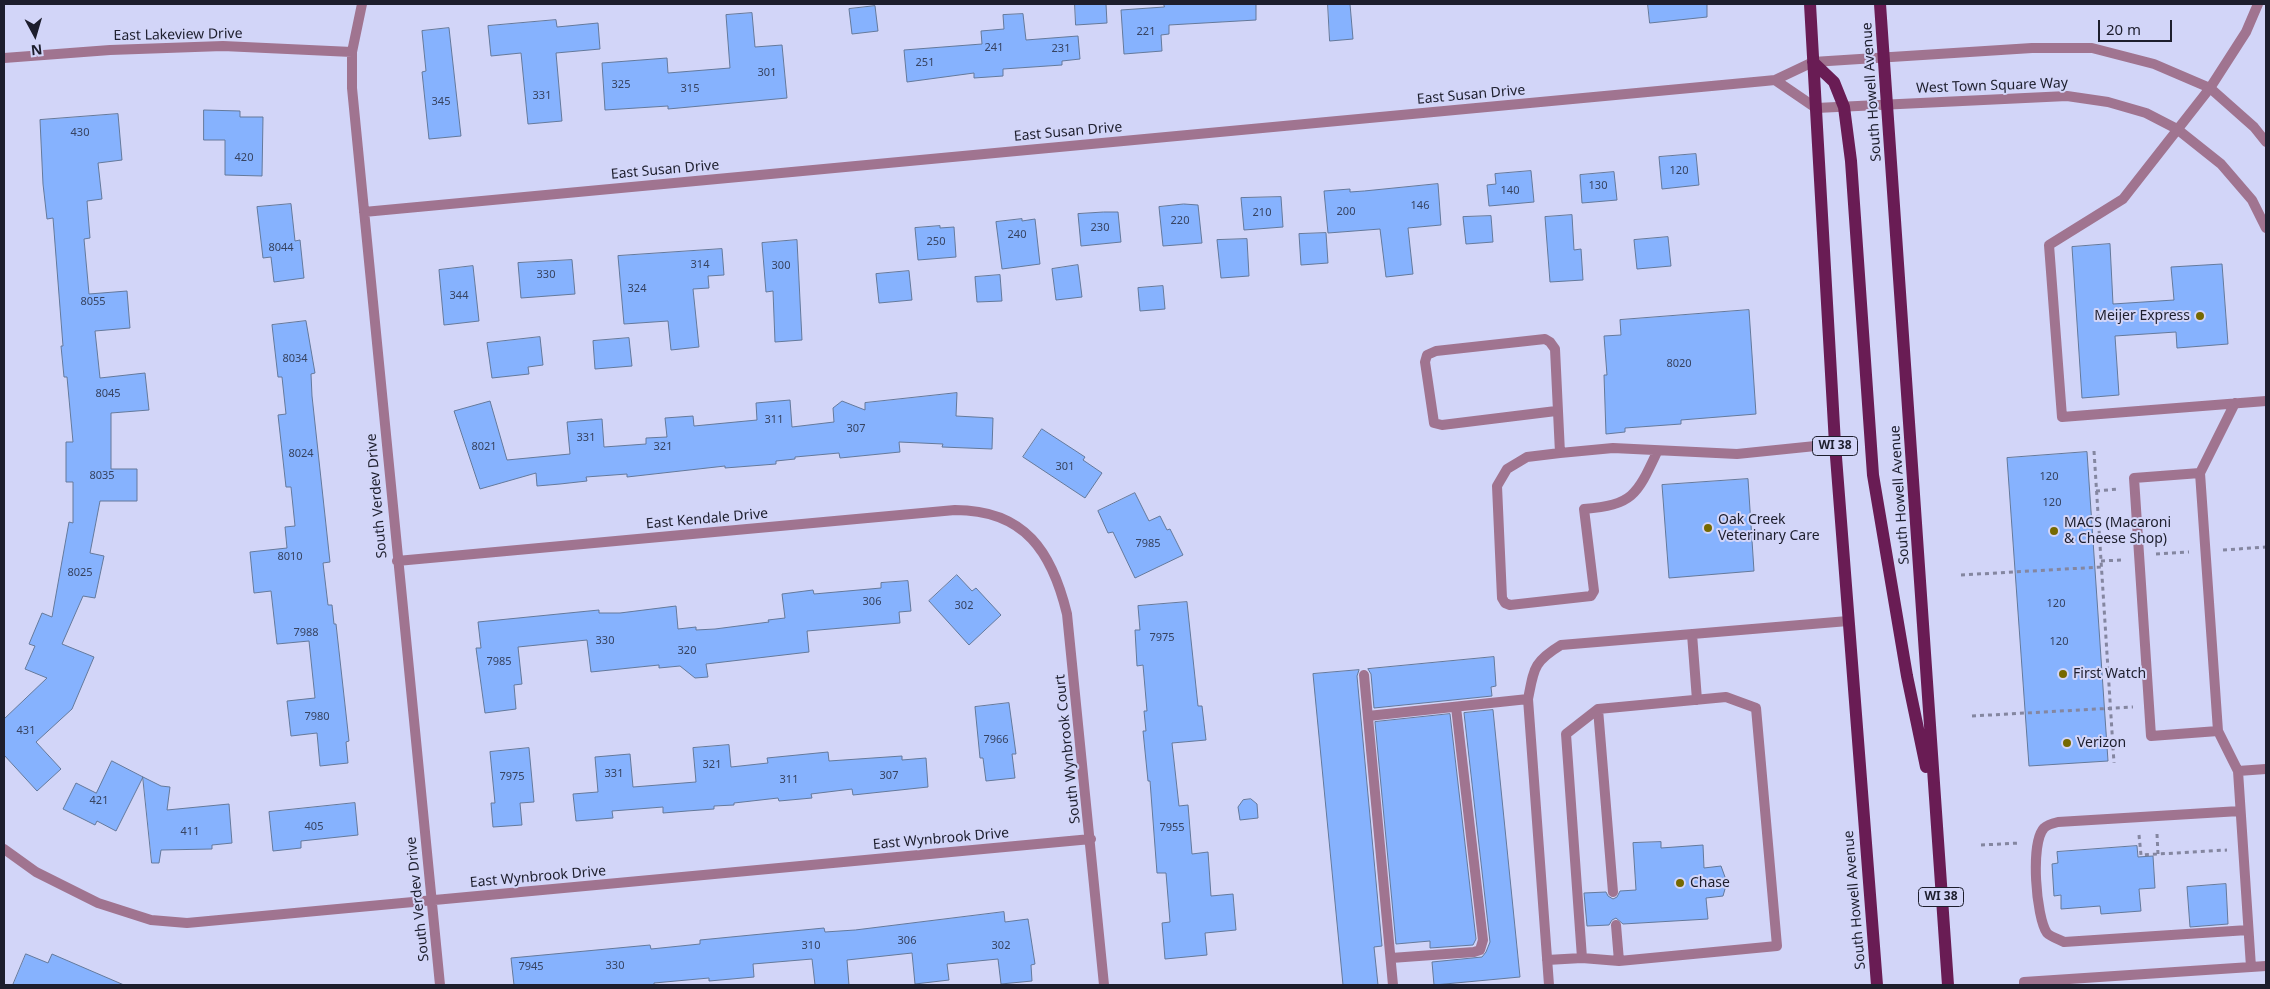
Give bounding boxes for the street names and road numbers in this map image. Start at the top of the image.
street label: South Howell Avenue [1859,22,1885,162]
street label: East Lakeview Drive [113,25,243,45]
street label: West Town Square Way [1916,75,2068,97]
street label: East Susan Drive [1416,82,1526,108]
street label: East Susan Drive [1013,119,1123,145]
street label: East Susan Drive [610,157,720,183]
street label: South Howell Avenue [1887,425,1913,565]
street label: South Verdev Drive [363,433,391,559]
road number: WI 38 [1812,436,1858,456]
street label: East Kendale Drive [645,505,769,533]
street label: South Wynbrook Court [1052,674,1084,824]
street label: East Wynbrook Drive [872,825,1010,853]
street label: South Howell Avenue [1841,830,1869,970]
street label: South Verdev Drive [403,836,433,962]
street label: East Wynbrook Drive [469,863,607,891]
road number: WI 38 [1918,888,1964,906]

